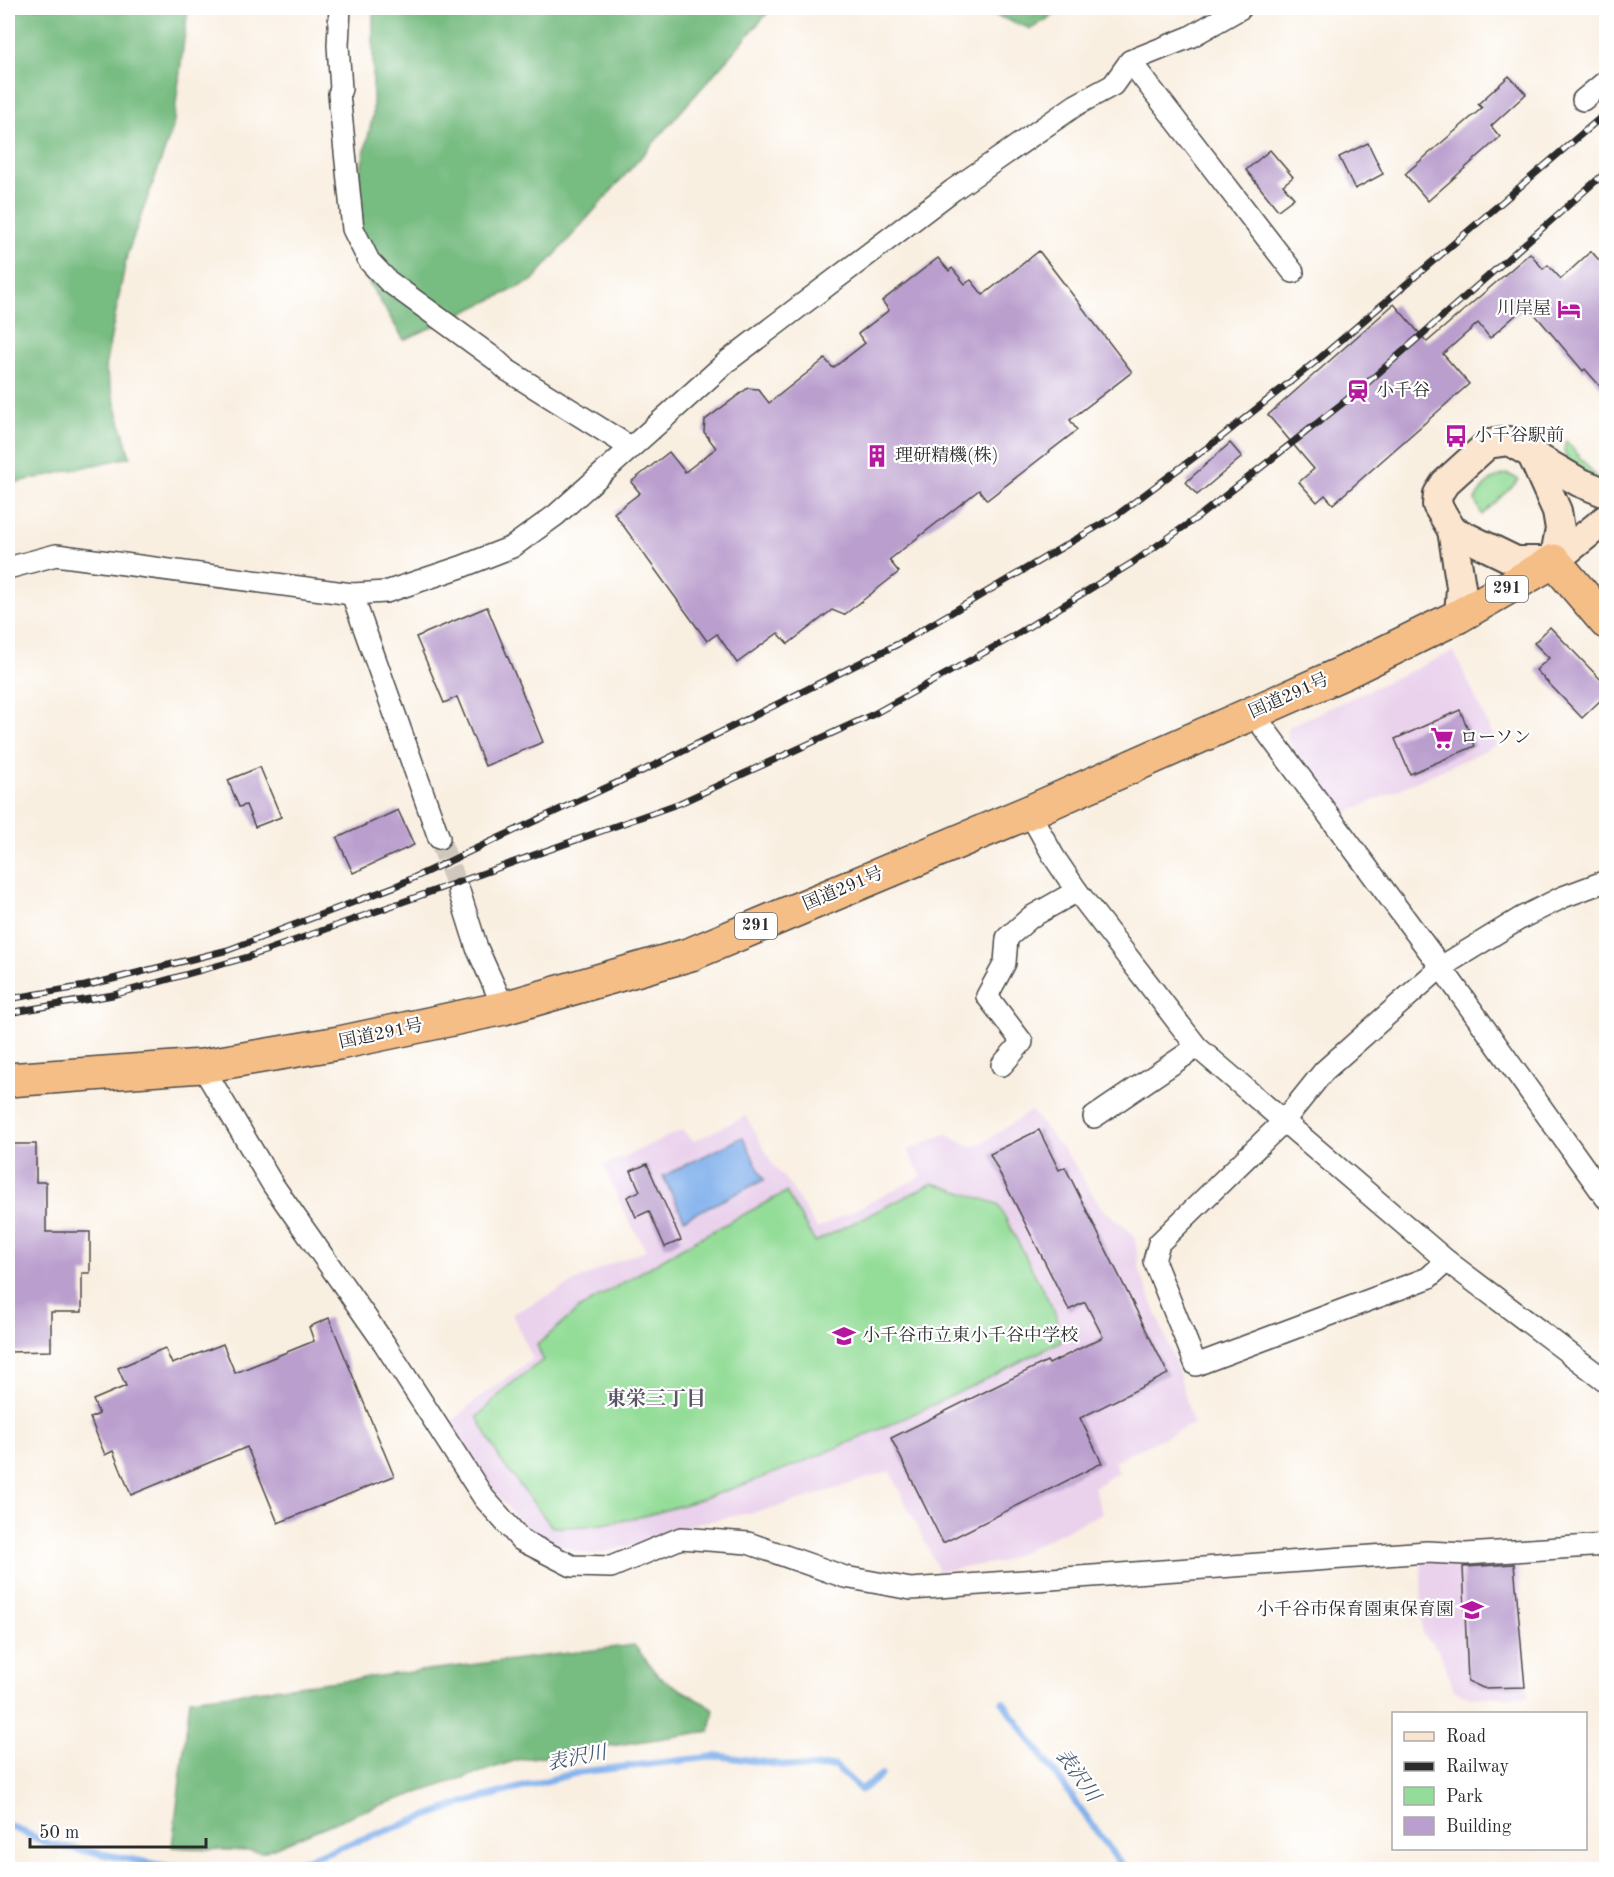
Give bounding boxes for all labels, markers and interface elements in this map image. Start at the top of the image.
hotel icon: 川岸屋 [1556,296,1582,322]
place label: 川岸屋 [1497,298,1551,318]
station icon: 小千谷 [1345,378,1371,404]
place label: 小千谷 [1376,381,1430,400]
bus stop icon: 小千谷駅前 [1443,423,1469,449]
place label: 小千谷駅前 [1474,425,1564,445]
building icon: 理研精機(株) [864,443,890,469]
place label: 理研精機(株) [895,445,998,465]
road number: 291 [1486,576,1528,602]
street label: 国道291号 [1246,669,1332,722]
supermarket icon: ローソン [1429,725,1455,751]
place label: ローソン [1460,729,1531,747]
street label: 国道291号 [799,862,886,914]
road number: 291 [735,913,777,939]
street label: 国道291号 [337,1014,425,1052]
school or university icon: 小千谷市立東小千谷中学校 [831,1323,857,1349]
place label: 小千谷市立東小千谷中学校 [862,1325,1078,1345]
district label: 東栄三丁目 [606,1388,706,1410]
school or university icon: 小千谷市保育園東保育園 [1459,1597,1485,1623]
place label: 小千谷市保育園東保育園 [1256,1599,1454,1619]
legend [1392,1712,1587,1850]
text: Road [1446,1728,1486,1746]
water label: 表沢川 [545,1741,610,1775]
water label: 表沢川 [1051,1745,1106,1808]
text: Railway [1446,1758,1509,1776]
text: Park [1446,1788,1483,1806]
scale bar [30,1811,206,1849]
text: Building [1446,1818,1512,1836]
text: 50 m [39,1824,79,1842]

